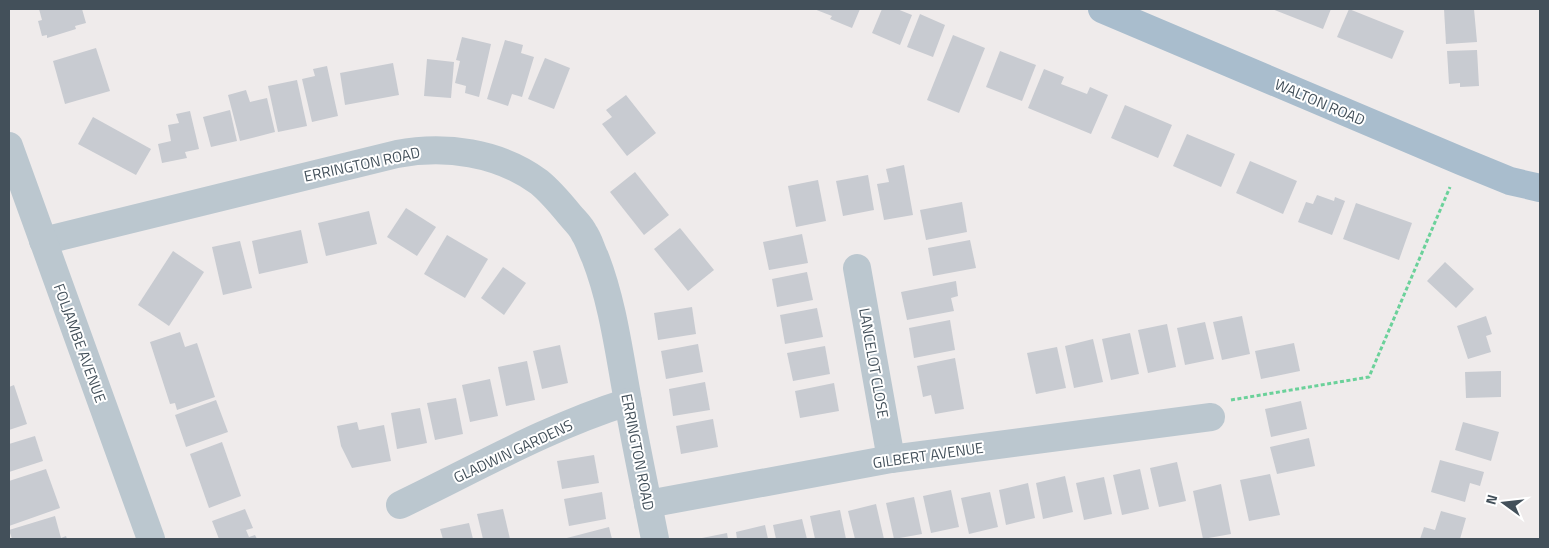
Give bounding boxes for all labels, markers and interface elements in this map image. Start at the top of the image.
street label: WALTON ROAD [1271,73,1369,131]
street label: ERRINGTON ROAD [302,140,422,188]
street label: FOLJAMBE AVENUE [48,280,112,406]
street label: LANCELOT CLOSE [853,306,895,420]
street label: ERRINGTON ROAD [615,392,661,512]
street label: GLADWIN GARDENS [450,413,576,489]
street label: GILBERT AVENUE [871,436,985,474]
north arrow [1479,478,1529,528]
text: N [1480,492,1502,507]

